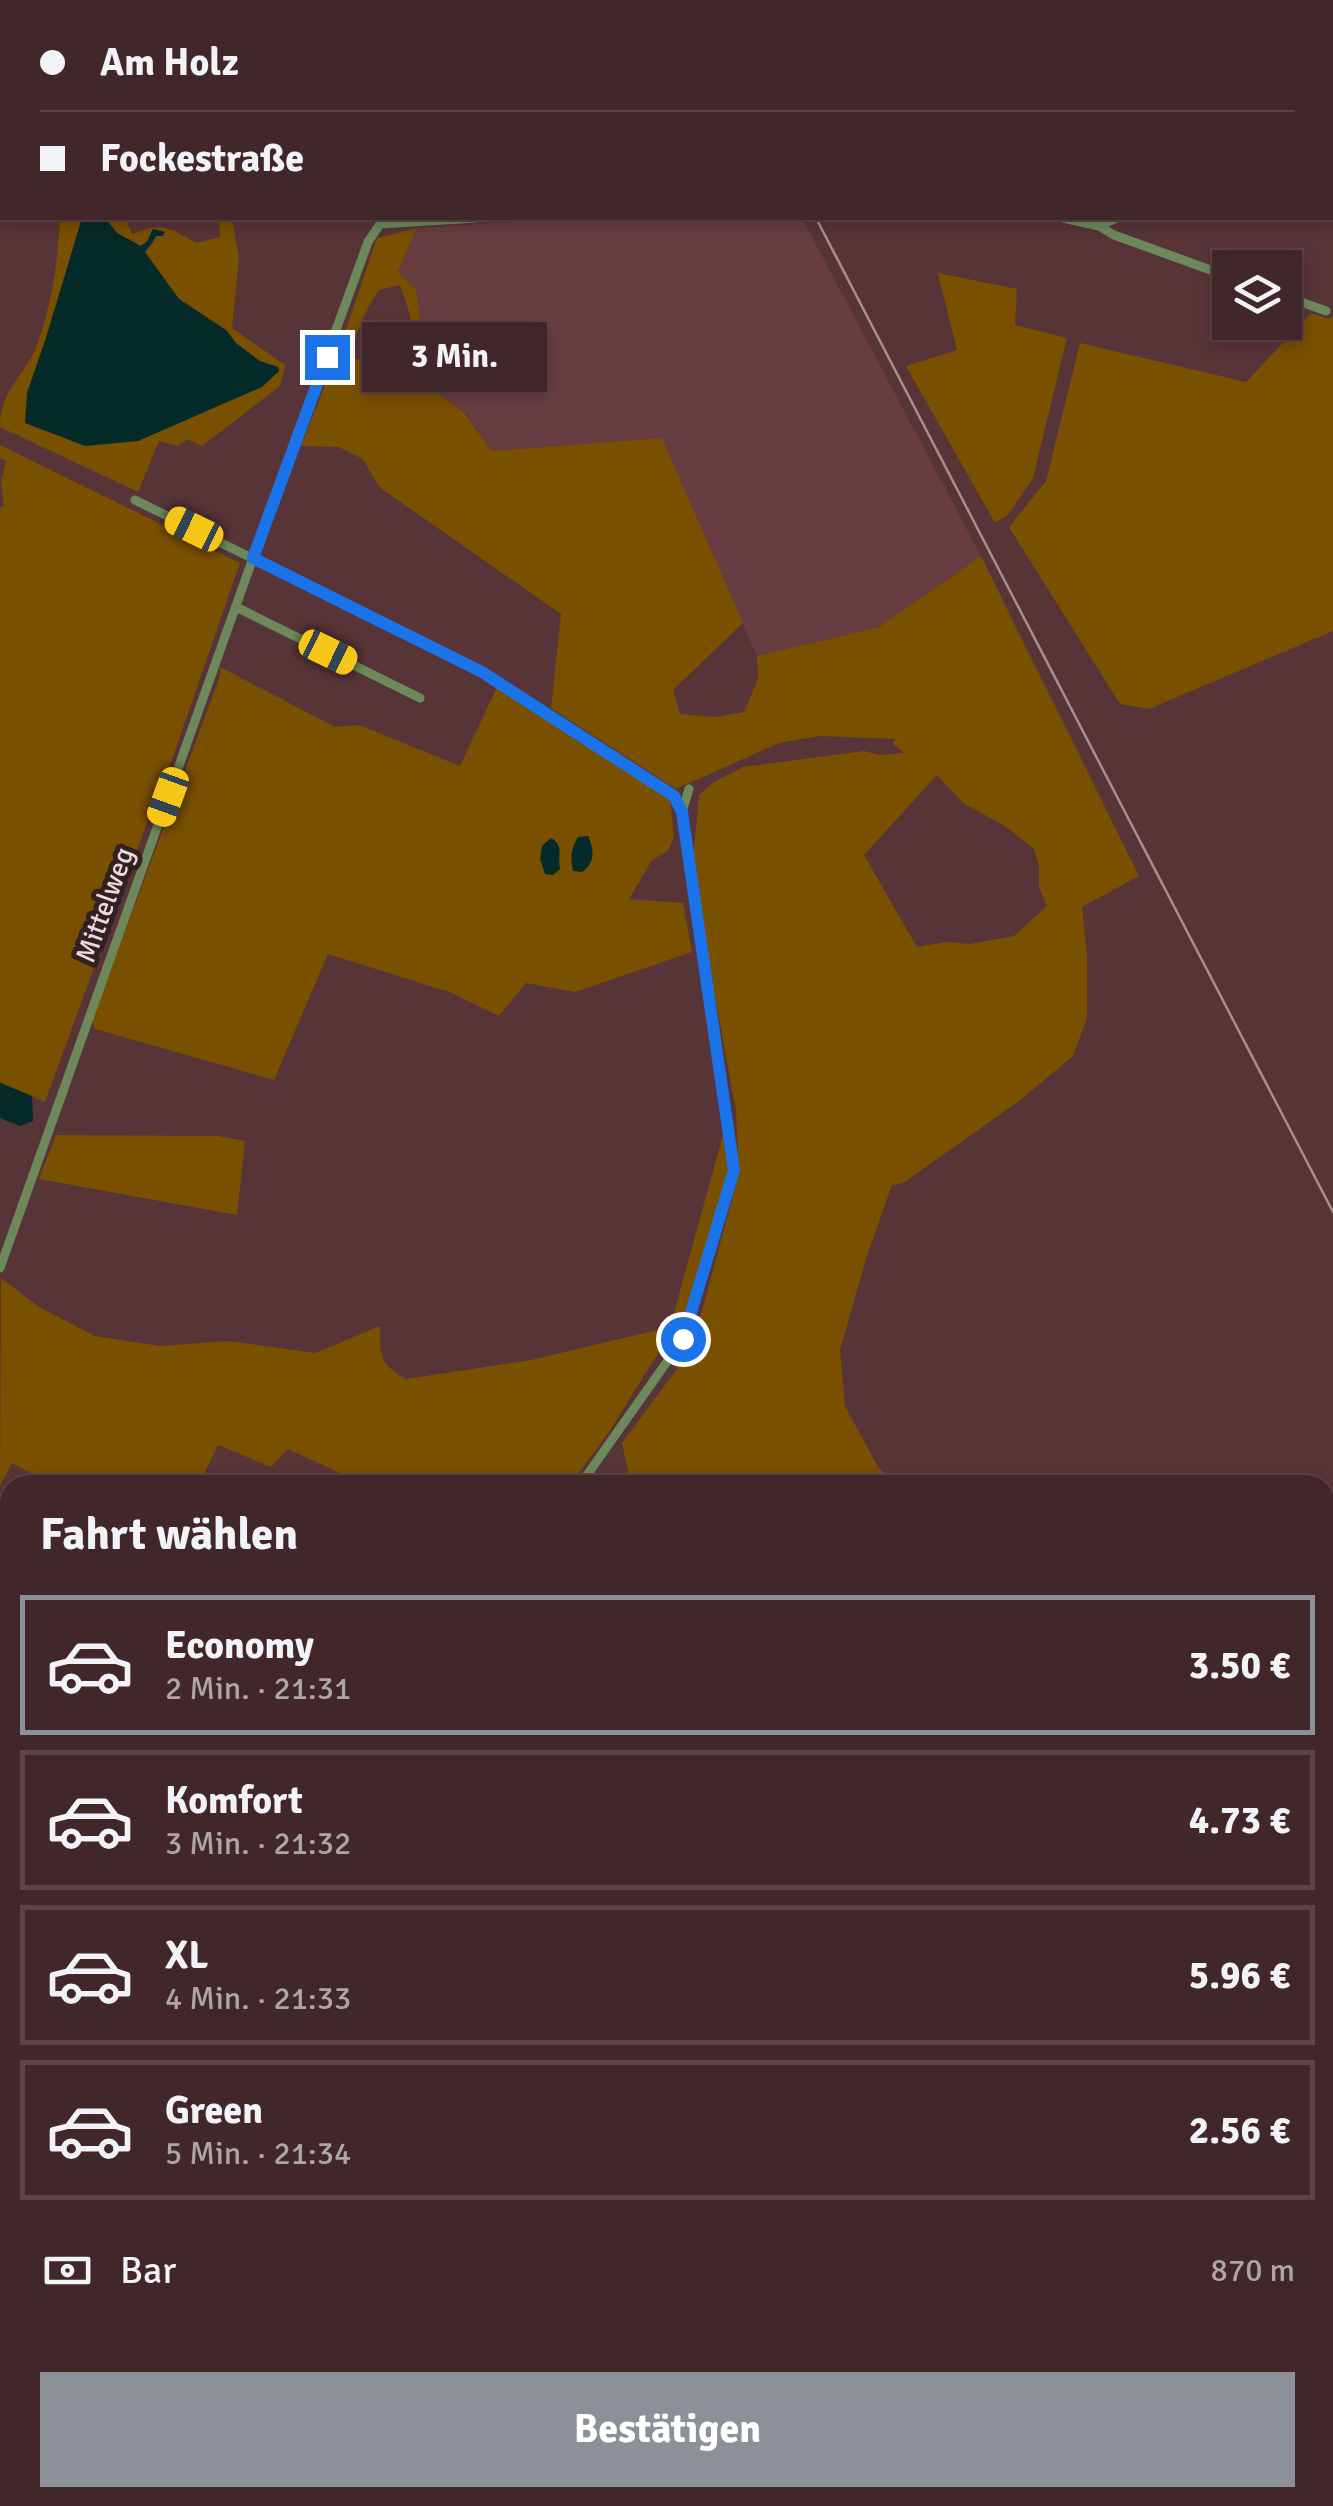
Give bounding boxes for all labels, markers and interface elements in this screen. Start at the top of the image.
text: Am Holz [100,39,239,86]
text: Fockestraße [100,135,304,182]
map controls [1212,250,1302,340]
button: layers [1212,250,1302,340]
callout: 3 Min. [362,322,547,392]
route end [305,335,350,380]
text: 3 Min. [411,337,498,376]
car [160,502,228,556]
car [294,625,362,679]
car [144,764,192,830]
street label: Mittelweg [68,843,142,967]
route start [661,1317,706,1362]
text: Fahrt wählen [40,1507,298,1562]
icon: car [45,1620,135,1710]
text: Economy [165,1622,314,1669]
text: 3.50 € [1189,1642,1290,1689]
text: 2 Min. · 21:31 [165,1669,351,1708]
icon: car [45,1775,135,1865]
text: Komfort [165,1777,303,1824]
text: 4.73 € [1189,1797,1290,1844]
text: 3 Min. · 21:32 [165,1824,351,1863]
icon: car [45,1930,135,2020]
text: XL [165,1932,208,1979]
text: 5.96 € [1189,1952,1290,1999]
text: 4 Min. · 21:33 [165,1979,351,2018]
icon: car [45,2085,135,2175]
text: Green [165,2087,263,2134]
text: 2.56 € [1189,2107,1290,2154]
text: 5 Min. · 21:34 [165,2134,351,2173]
icon: cash [40,2243,95,2298]
text: Bar [120,2247,176,2294]
text: 870 m [1211,2251,1295,2290]
button: Bestätigen [40,2372,1295,2487]

